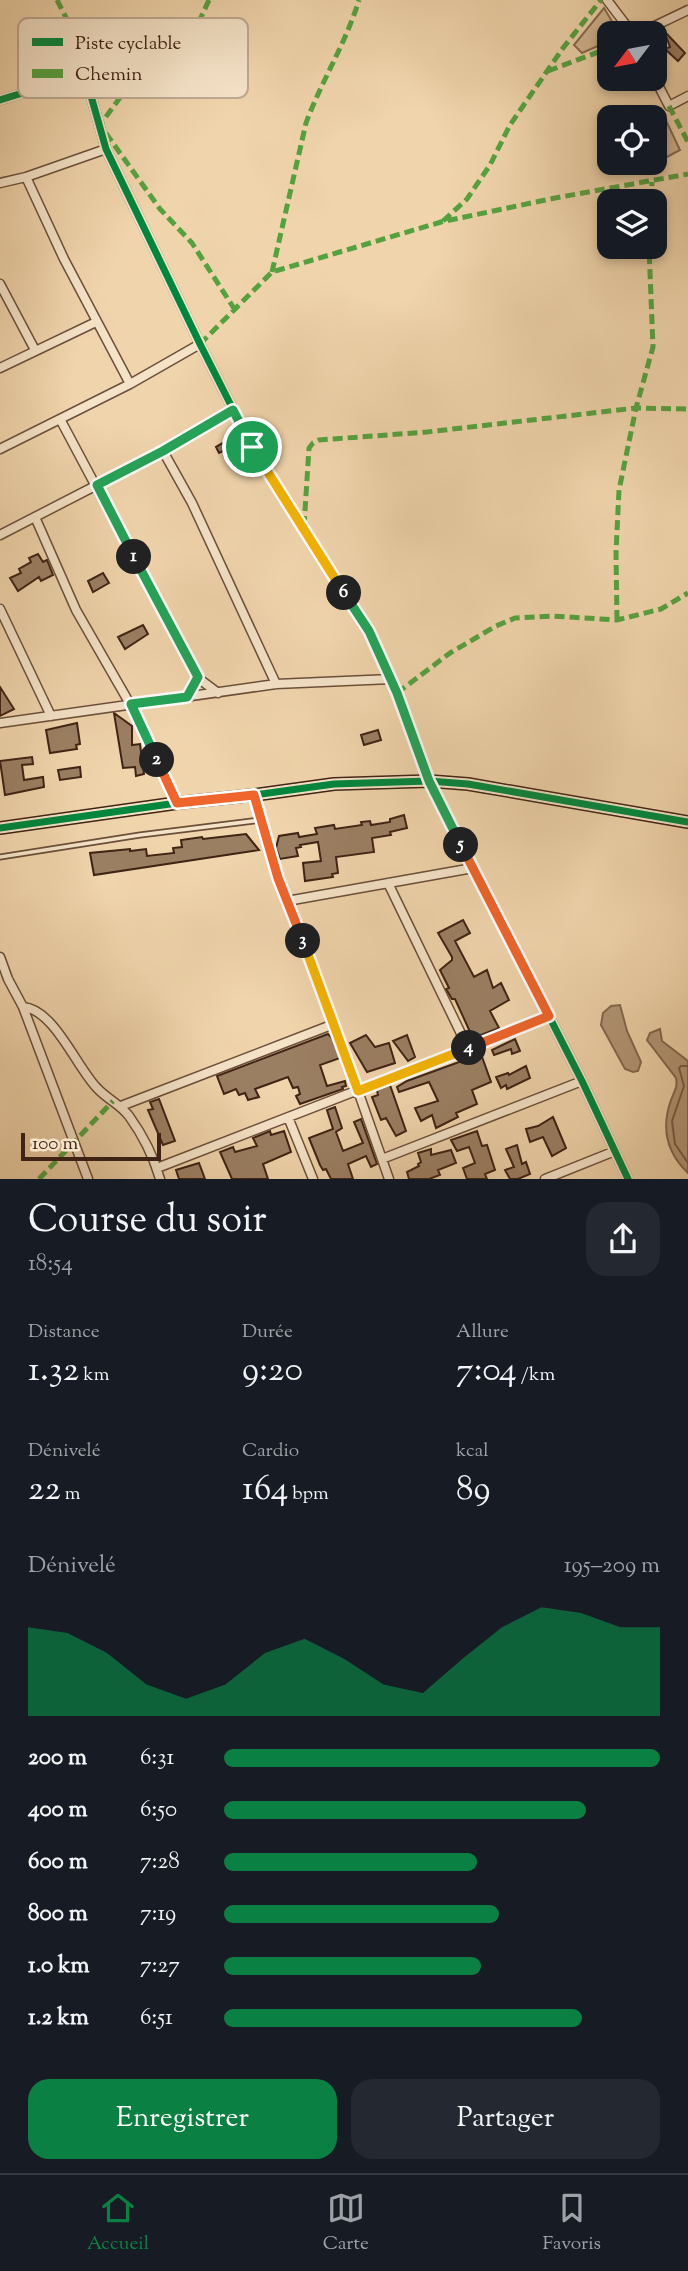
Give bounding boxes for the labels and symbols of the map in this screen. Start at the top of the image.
legend [18,18,248,98]
north arrow [597,21,667,91]
text: Piste cyclable [75,31,182,58]
text: Chemin [75,62,143,89]
pin [222,417,282,477]
pin: 1 [116,540,152,574]
pin: 6 [326,576,362,610]
pin: 2 [140,742,174,778]
pin: 5 [444,828,478,862]
pin: 3 [286,923,320,958]
pin: 4 [452,1030,486,1066]
scale bar [21,1130,161,1162]

